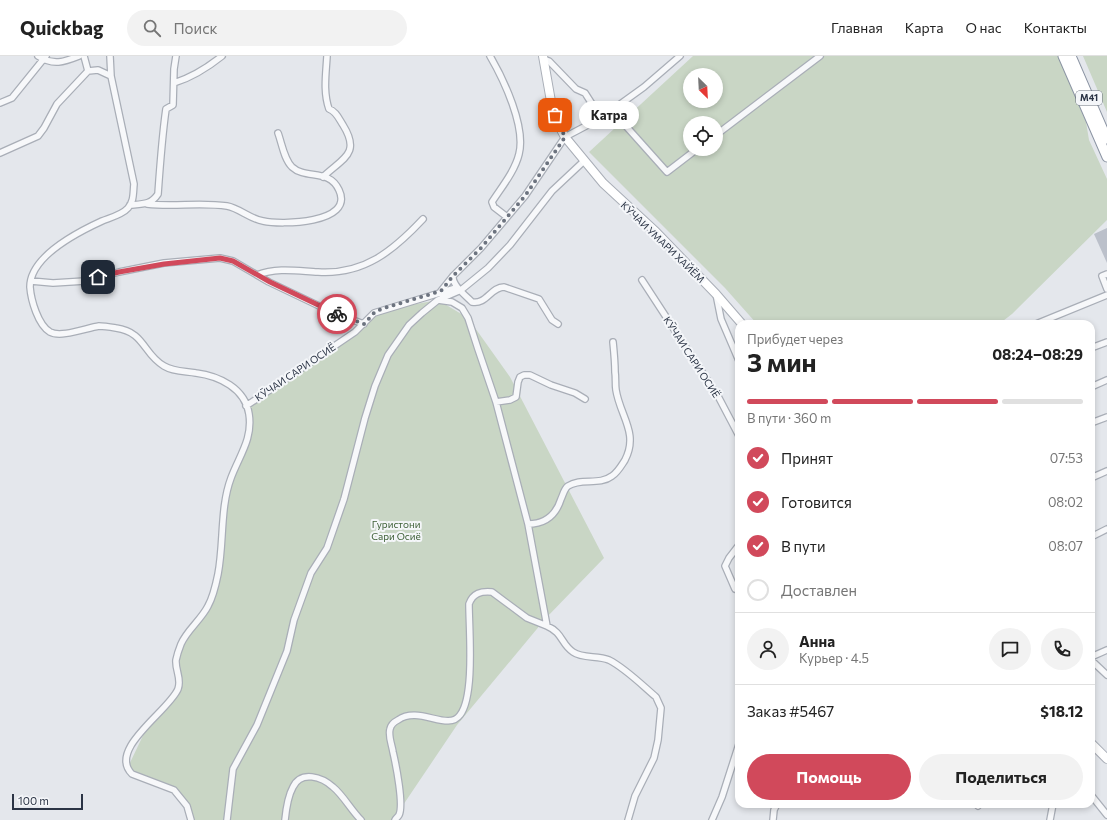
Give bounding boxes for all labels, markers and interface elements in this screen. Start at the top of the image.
search box [127,10,407,46]
text: Quickbag [20,16,103,39]
icon: search [141,17,163,39]
text: Поиск [173,19,218,37]
text: Главная [831,19,883,36]
text: Карта [905,19,943,36]
text: О нас [965,19,1002,36]
text: Контакты [1024,19,1087,36]
north arrow [683,68,723,108]
map controls [683,68,723,156]
road number: M41 [1076,91,1102,105]
pin [538,98,572,132]
callout: Катра [579,101,639,129]
icon: bag [544,104,566,126]
text: Катра [591,107,627,123]
button: locate [683,116,723,156]
street label: КӮЧАИ УМАРИ ХАЙЁМ [619,199,707,285]
pin [81,260,115,294]
icon: home [87,266,109,288]
courier [317,294,357,334]
icon: bike [326,303,348,325]
street label: КӮЧАИ САРИ ОСИЁ [661,314,723,400]
text: Прибудет через [747,331,843,347]
street label: КӮЧАИ САРИ ОСИЁ [252,341,338,403]
text: 08:24–08:29 [992,345,1083,363]
text: 3 мин [747,346,817,377]
text: В пути · 360 m [747,410,831,426]
icon: check [747,447,769,469]
text: Принят [781,449,833,467]
text: 07:53 [1050,450,1083,466]
icon: check [747,491,769,513]
text: Готовится [781,493,852,511]
text: 08:02 [1048,494,1083,510]
park label: Гуристони Сари Осиё [371,518,421,542]
icon: check [747,535,769,557]
text: В пути [781,537,826,555]
text: 08:07 [1048,538,1083,554]
text: Доставлен [781,581,857,599]
button: person [747,628,789,670]
button: chat [989,628,1031,670]
button: phone [1041,628,1083,670]
text: Анна [799,632,835,650]
text: Курьер · 4.5 [799,650,869,666]
text: Заказ #5467 [747,702,834,720]
text: $18.12 [1040,702,1083,720]
button: Помощь [747,754,911,800]
button: Поделиться [919,754,1083,800]
scale bar [12,792,83,811]
text: 100 m [18,794,49,807]

